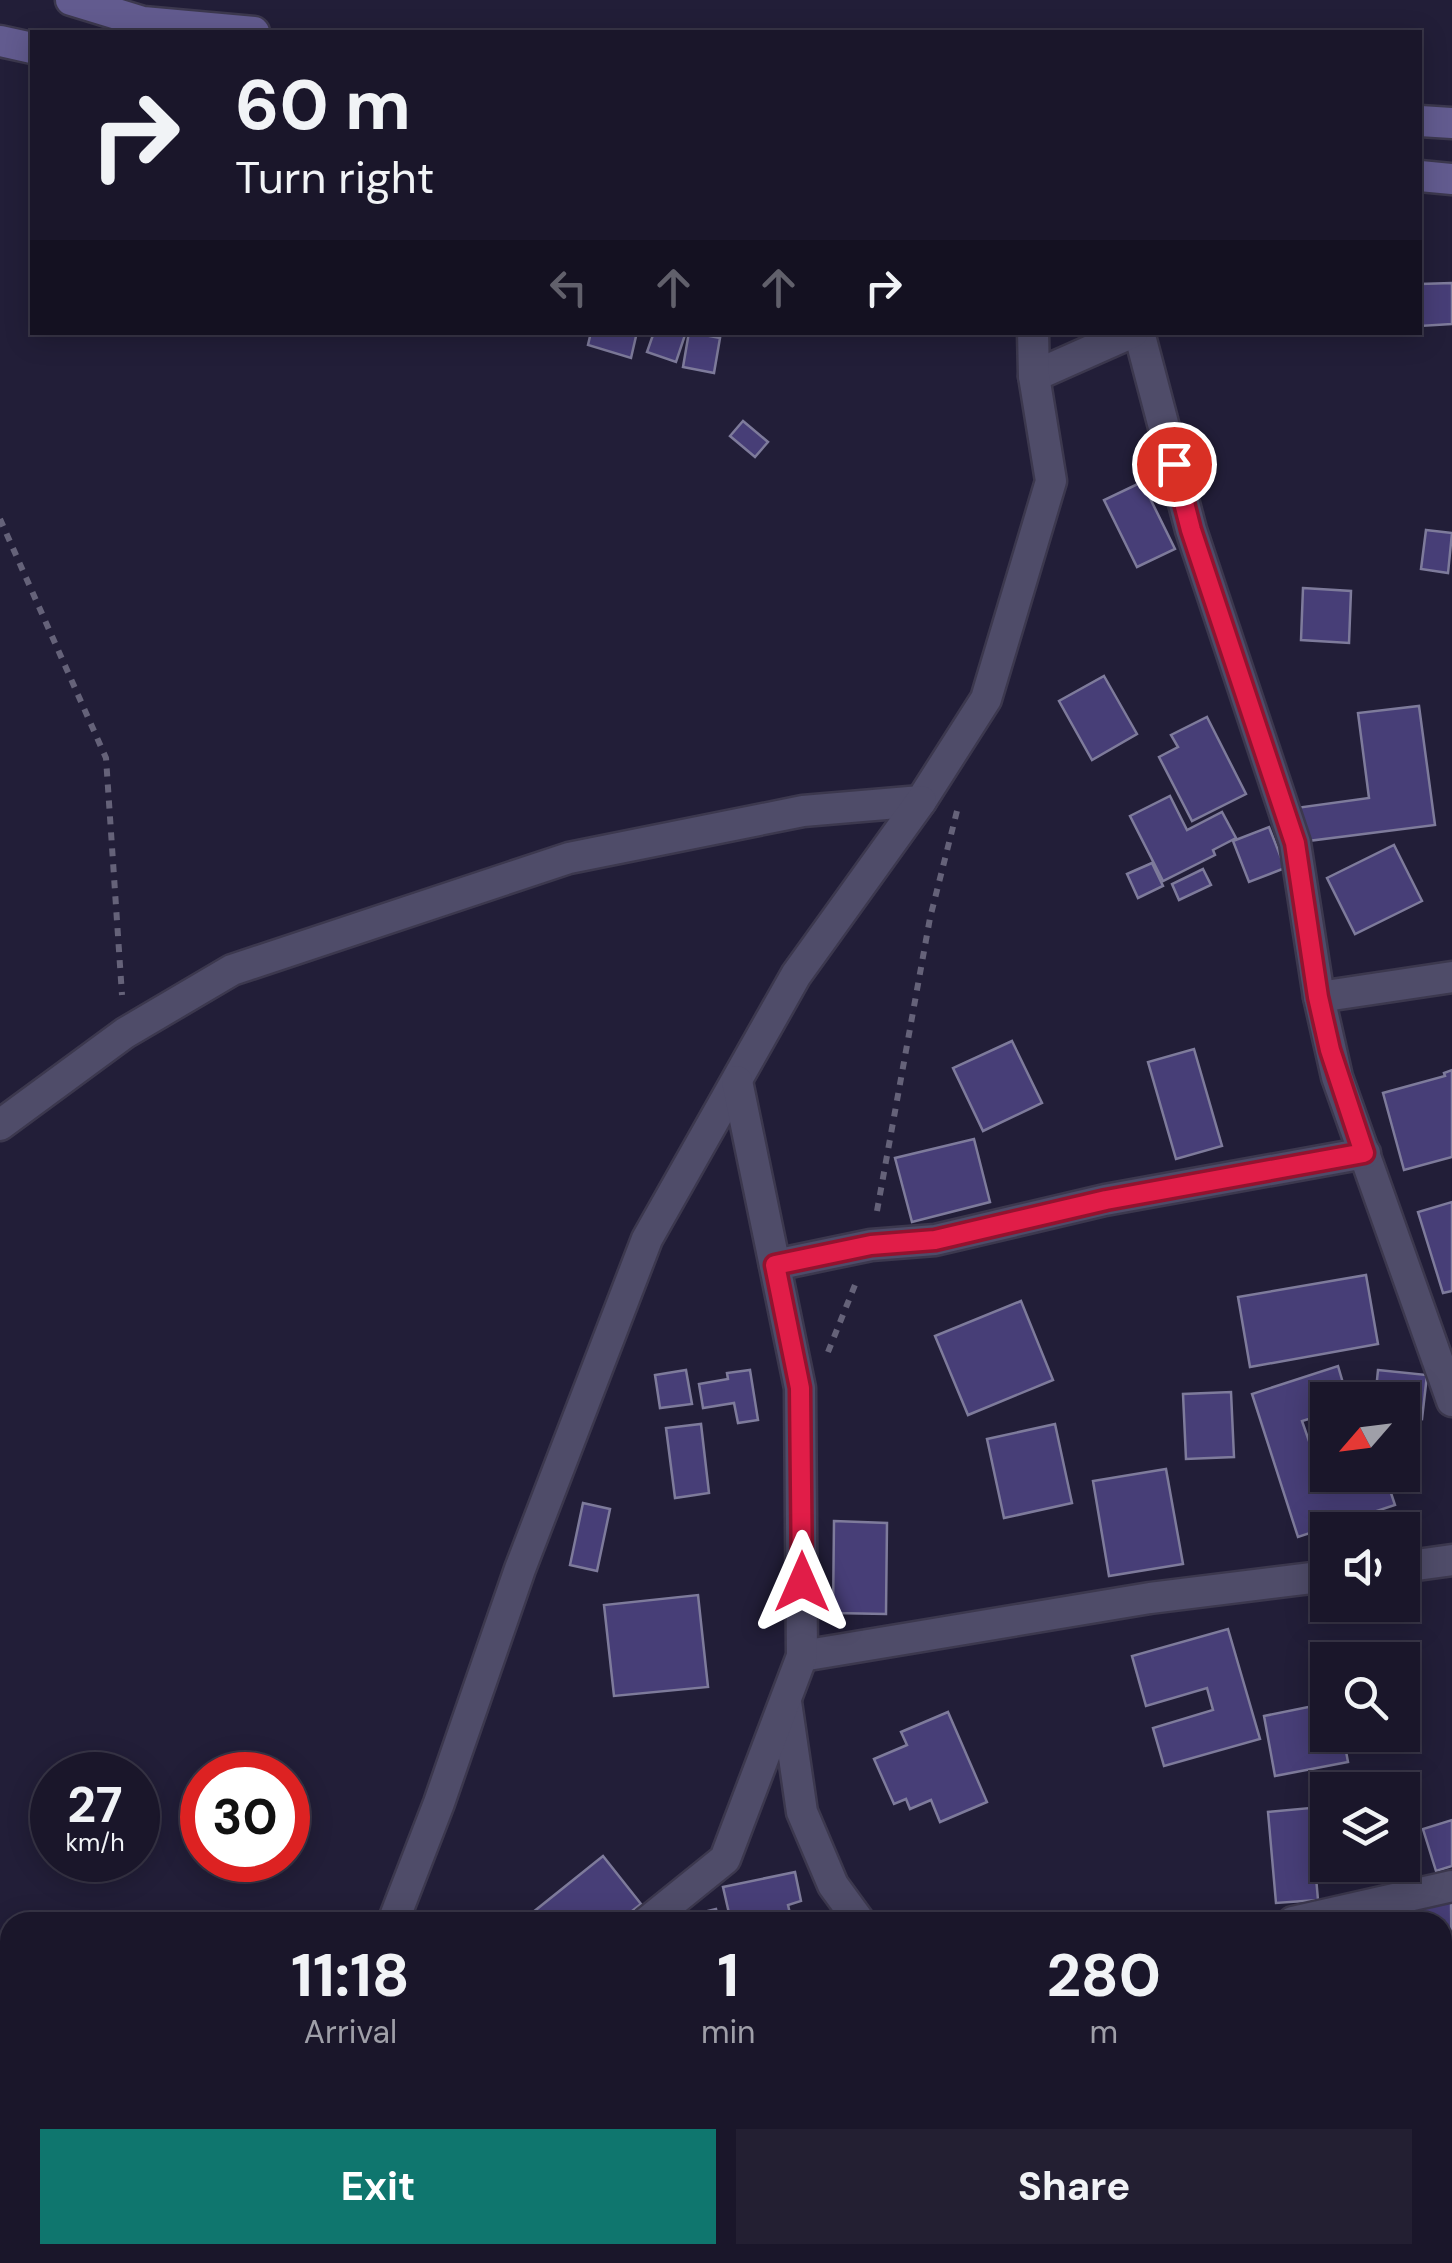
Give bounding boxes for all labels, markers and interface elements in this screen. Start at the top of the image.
text: 60 m [235,60,411,151]
icon: right [70,70,200,200]
text: Turn right [235,148,434,207]
icon: left [541,260,596,315]
icon: ahead [646,260,701,315]
icon: ahead [751,260,806,315]
icon: right [856,260,911,315]
pin [1132,422,1217,507]
icon: arrive [1147,437,1202,492]
north arrow [1310,1382,1420,1492]
map controls [1310,1382,1420,1882]
button: sound [1310,1512,1420,1622]
position arrow [750,1530,854,1634]
button: search [1310,1642,1420,1752]
speed limit sign: 30 [180,1752,310,1882]
text: 27 [67,1772,123,1838]
button: layers [1310,1772,1420,1882]
text: km/h [65,1826,125,1859]
text: 11:18 [291,1936,410,2015]
text: 1 [717,1936,739,2015]
text: 280 [1047,1936,1161,2015]
text: Arrival [304,2011,397,2053]
text: min [701,2011,755,2053]
text: m [1089,2011,1118,2053]
button: Exit [40,2129,716,2244]
button: Share [736,2129,1412,2244]

